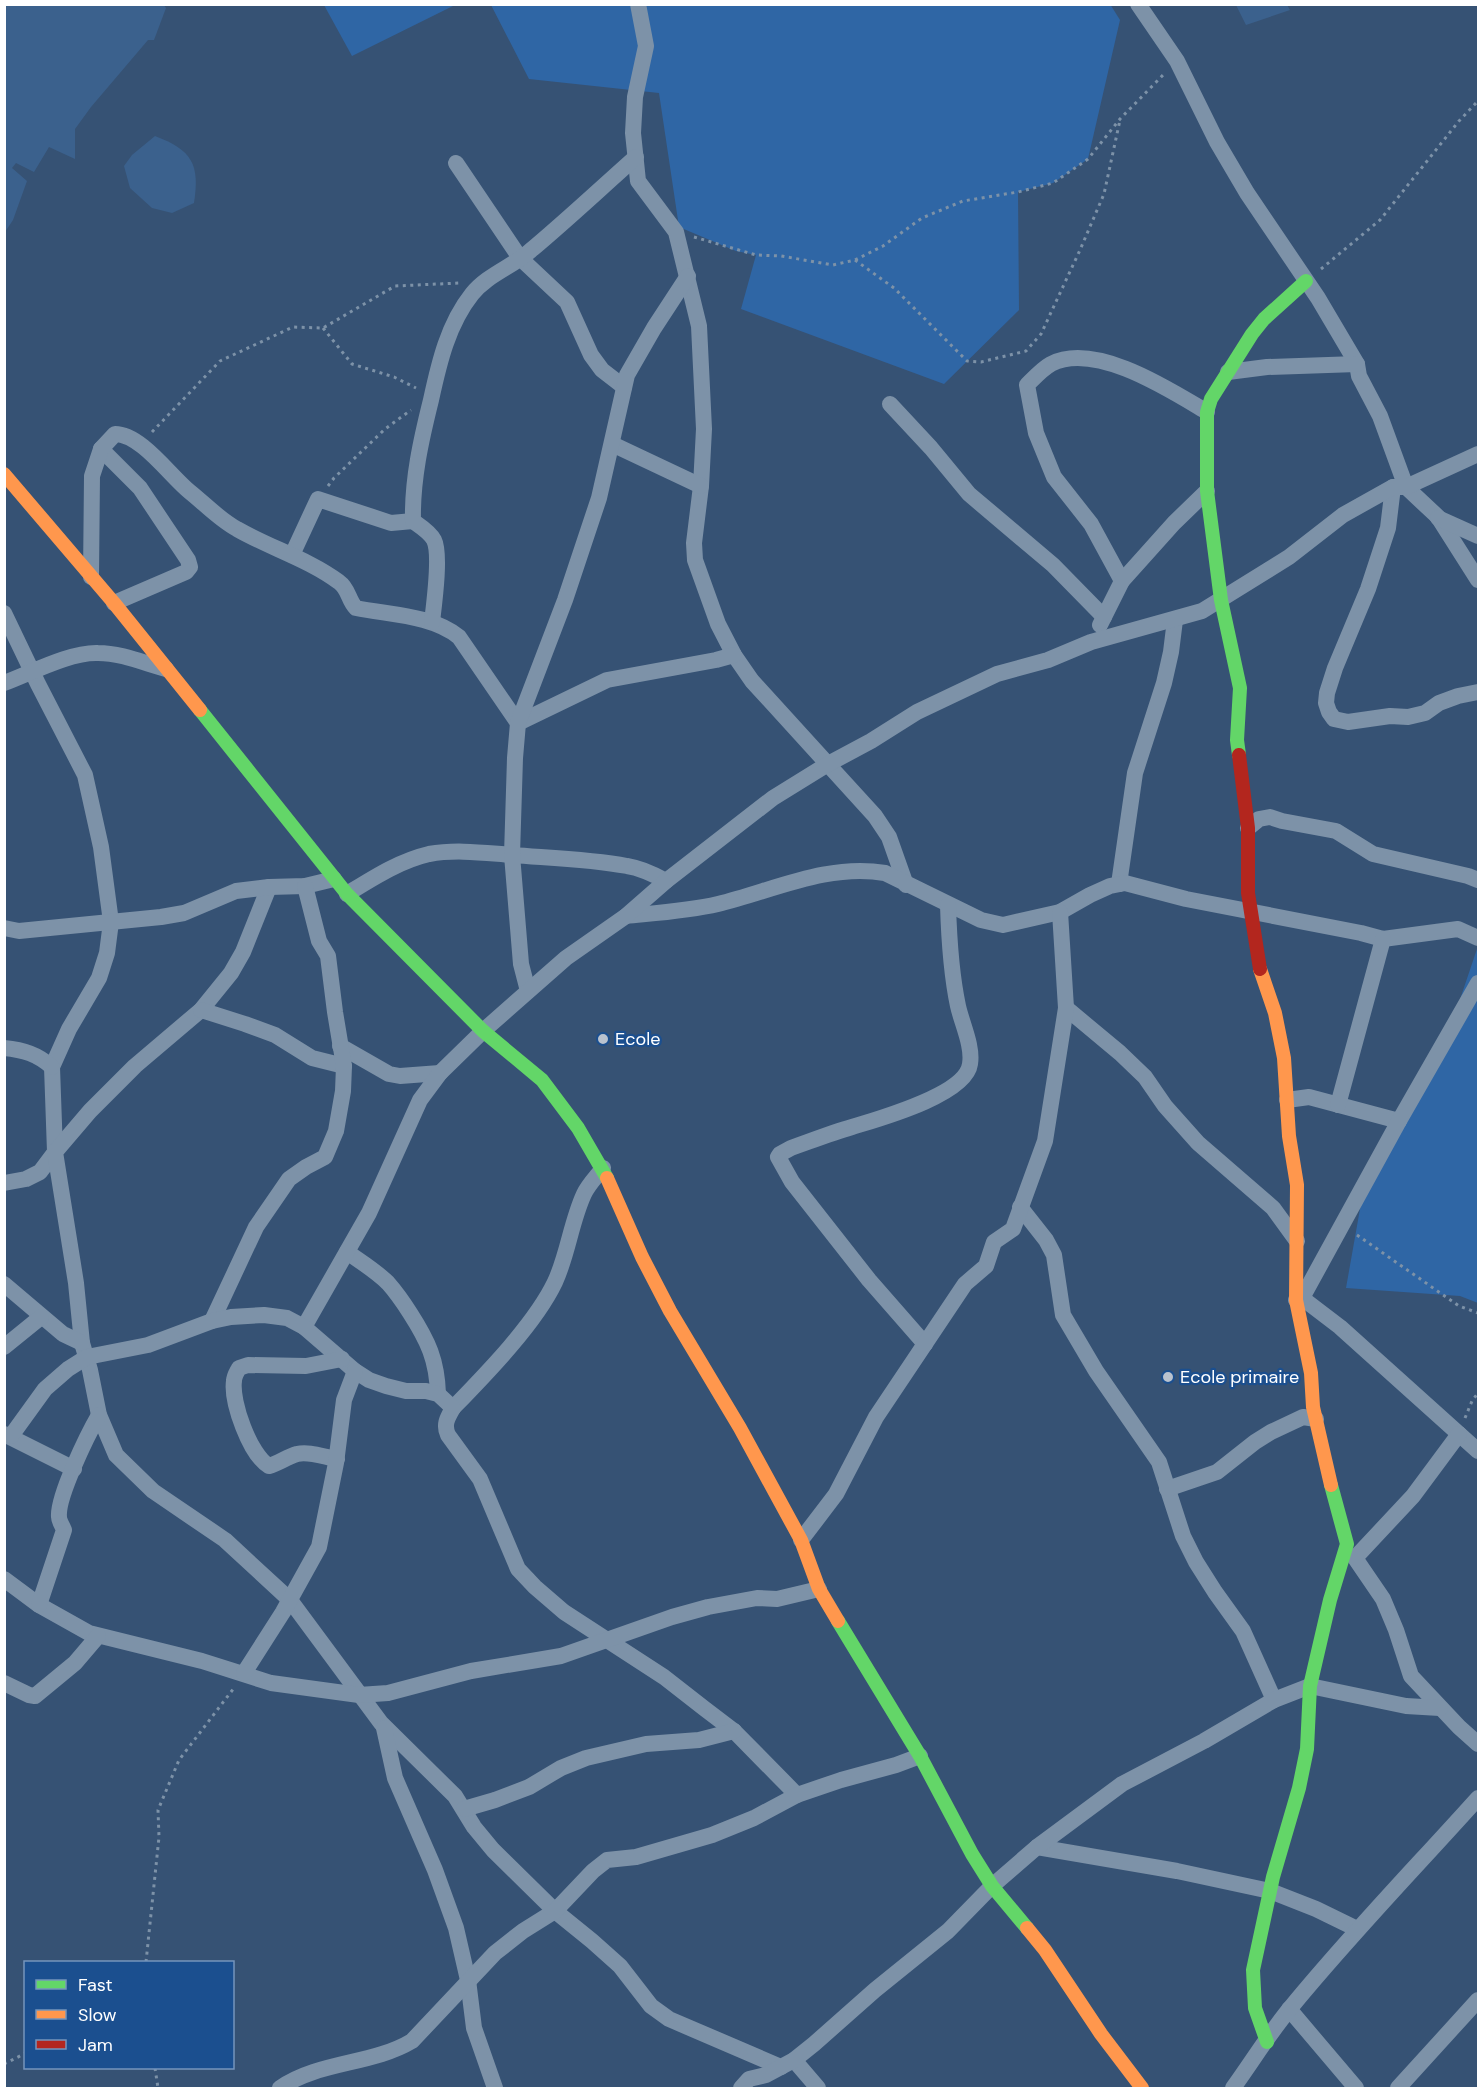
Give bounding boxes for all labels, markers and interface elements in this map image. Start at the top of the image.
place label: Ecole [615,1027,660,1051]
marker: Ecole [596,1032,610,1046]
place label: Ecole primaire [1180,1365,1299,1389]
marker: Ecole primaire [1161,1370,1175,1384]
legend [24,1961,234,2069]
text: Fast [78,1973,113,1997]
text: Slow [78,2003,117,2027]
text: Jam [78,2033,113,2057]

